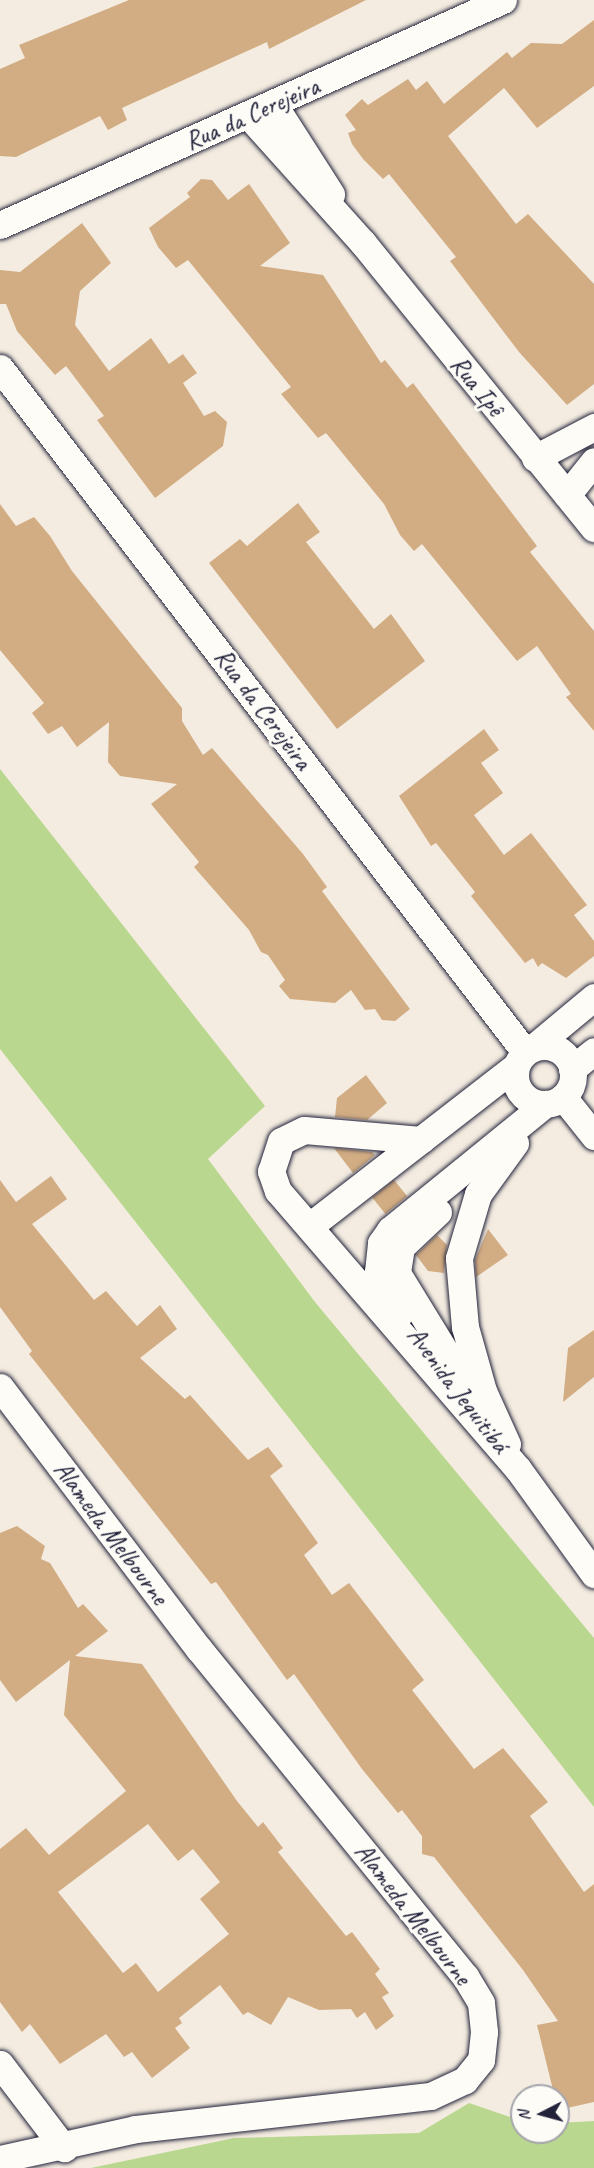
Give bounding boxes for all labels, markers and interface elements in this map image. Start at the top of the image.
street label: Rua da Cerejeira [180,70,324,158]
street label: Rua Ipê [443,350,511,422]
street label: Rua da Cerejeira [207,642,319,776]
street label: Avenida Jequitibá [400,1321,516,1459]
street label: Alameda Melbourne [47,1455,175,1611]
street label: Alameda Melbourne [348,1837,478,1991]
north arrow [510,2084,570,2144]
text: N [514,2110,535,2122]

